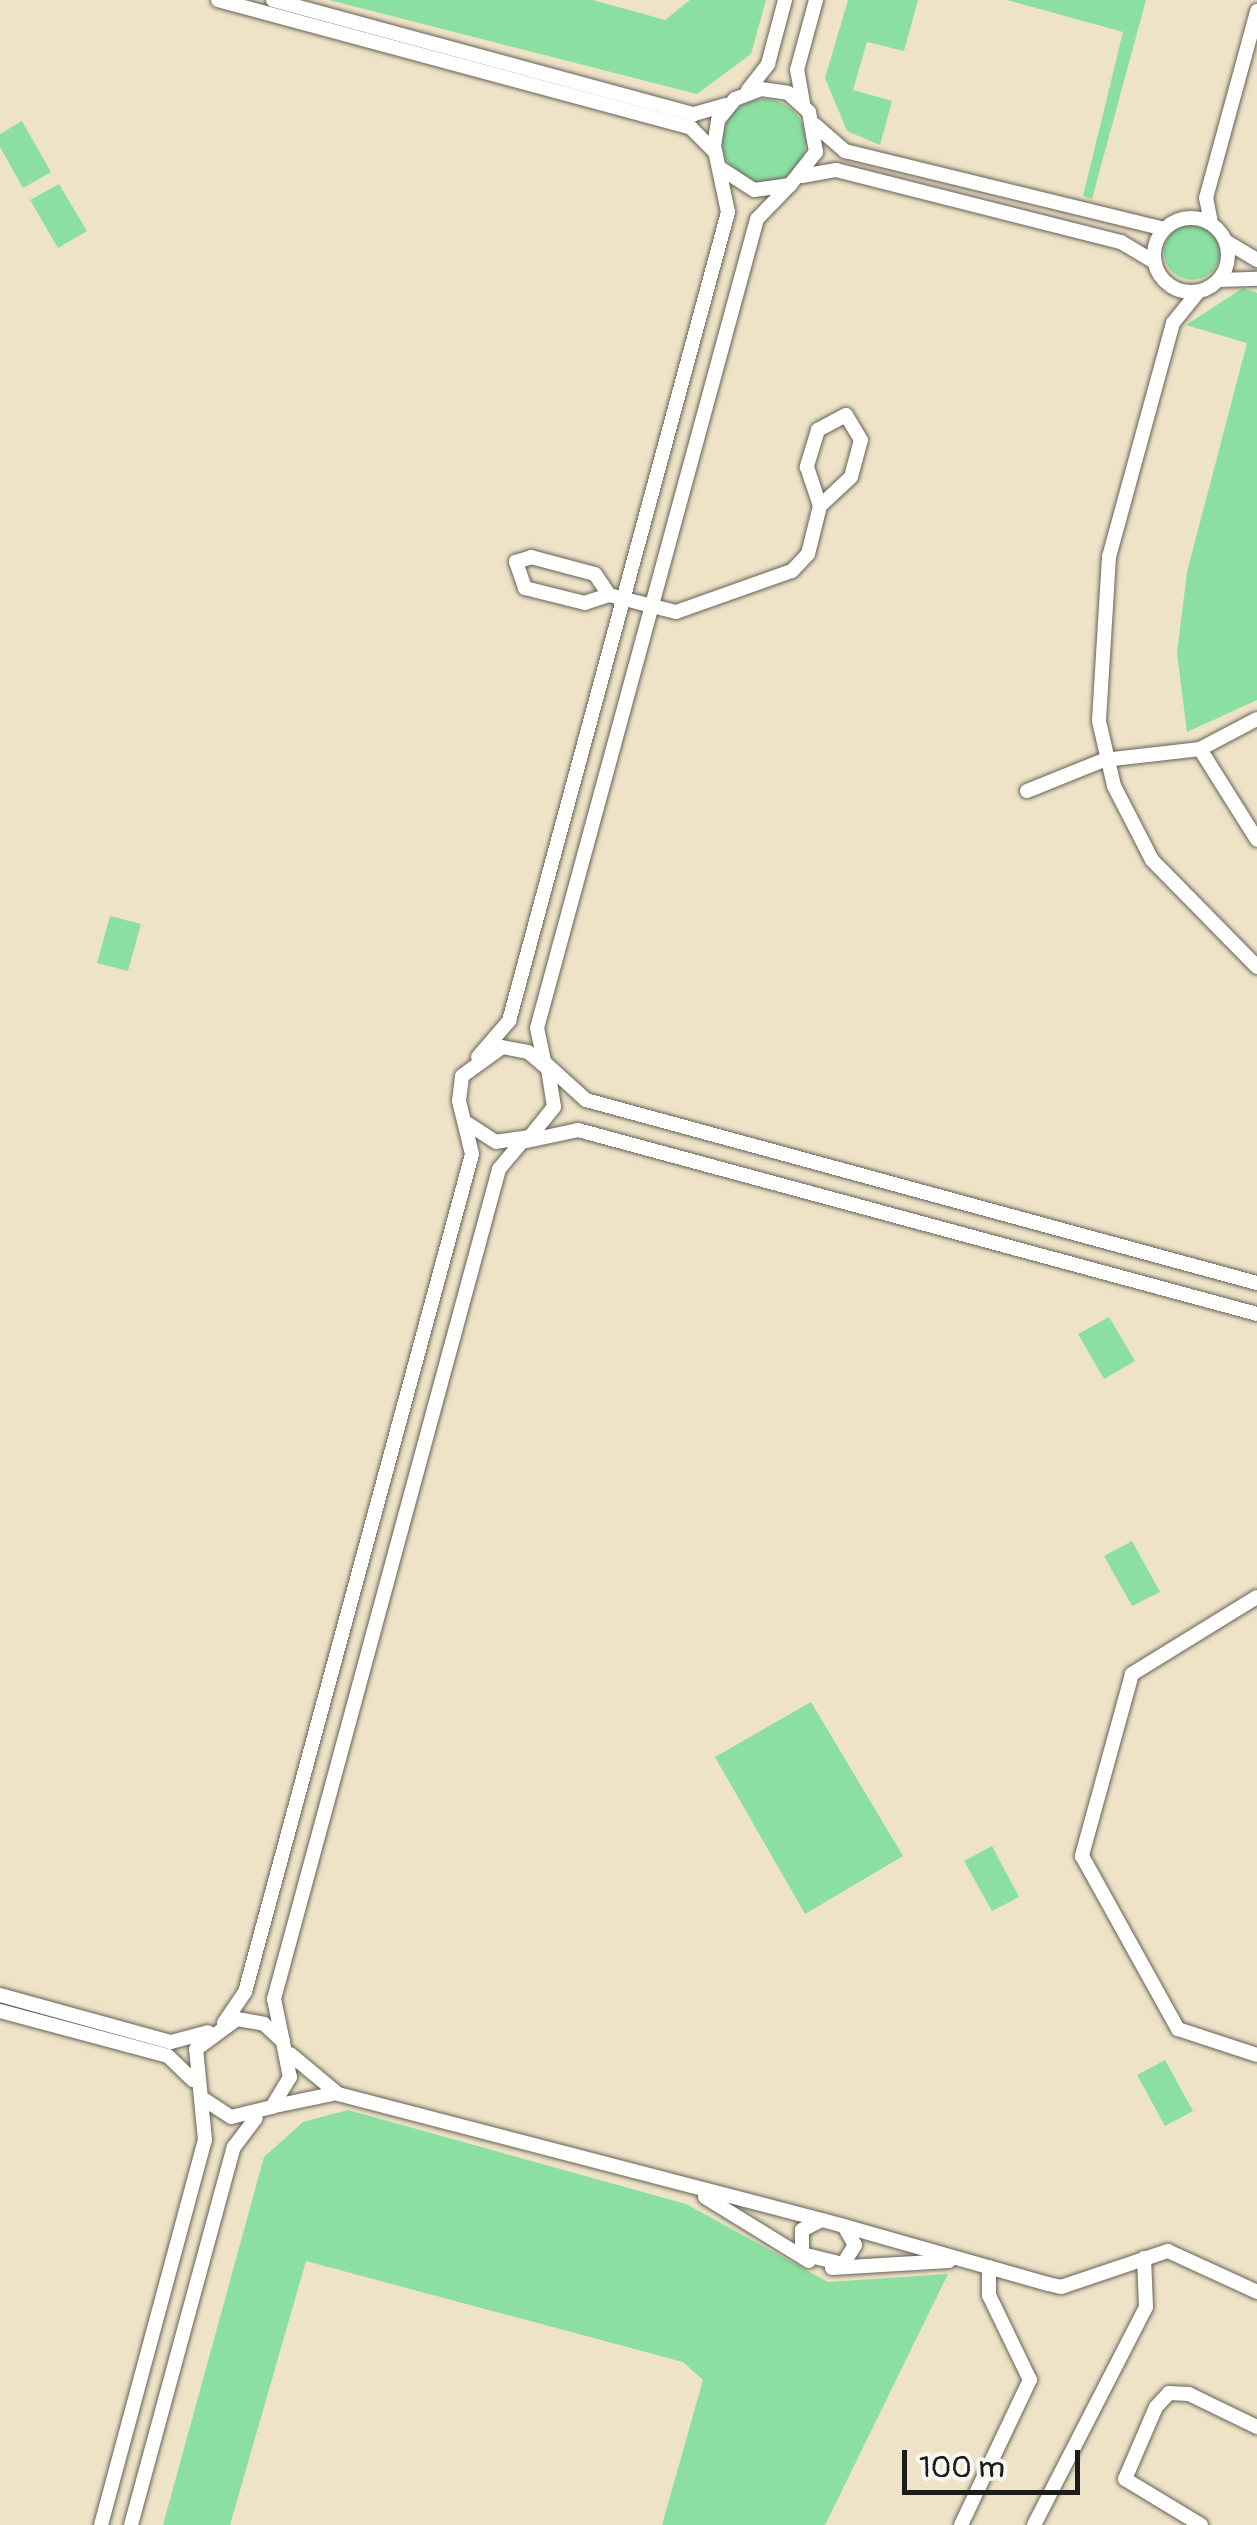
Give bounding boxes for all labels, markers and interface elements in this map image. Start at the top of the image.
scale bar [907,2430,1084,2492]
text: 100 m [919,2449,1005,2486]

